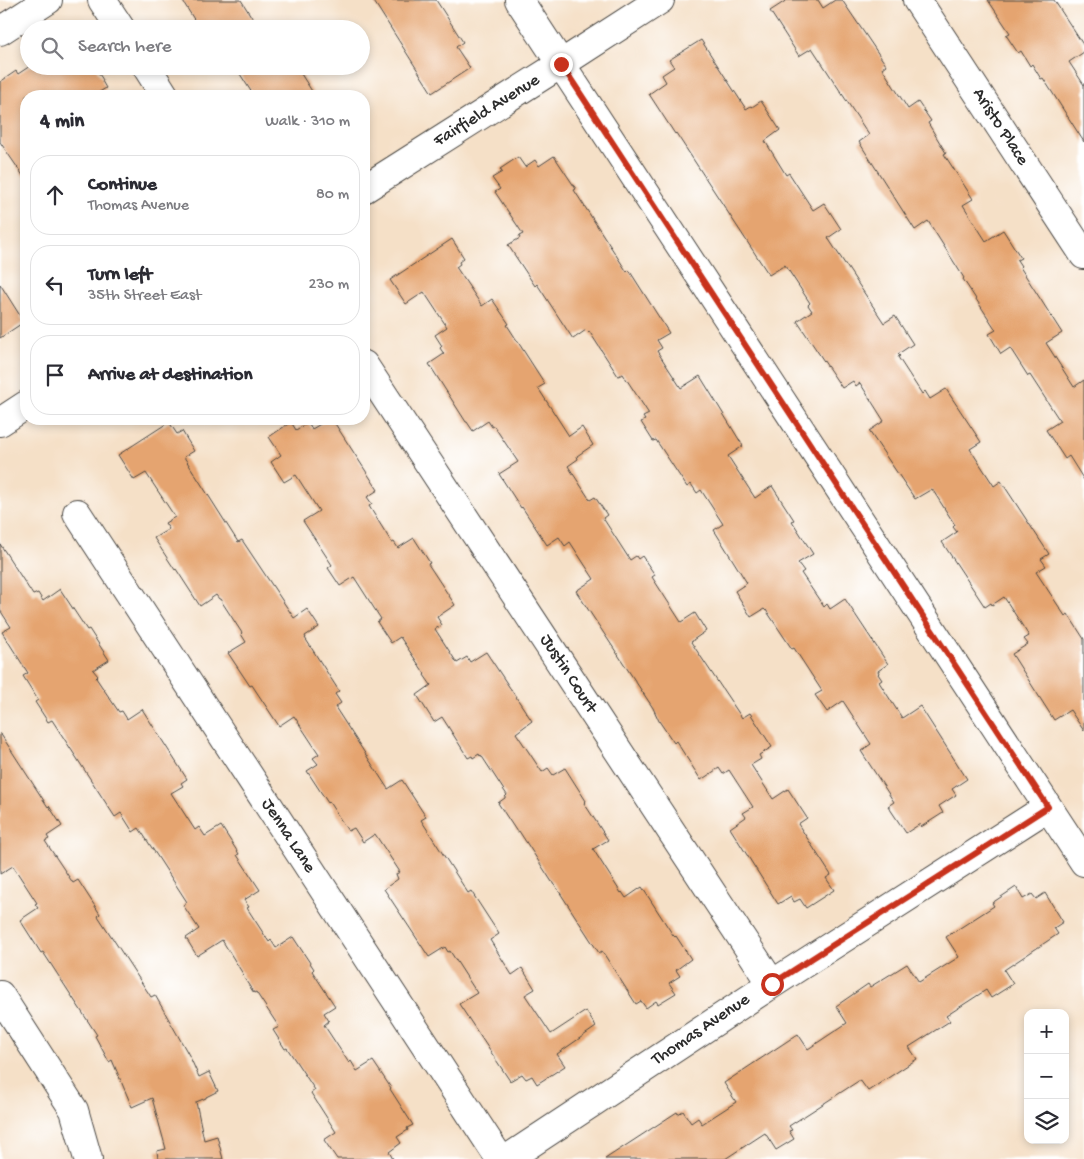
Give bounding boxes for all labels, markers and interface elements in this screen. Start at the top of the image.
search box [20,20,370,75]
icon: search [38,34,66,62]
text: Search here [78,36,172,59]
route end [550,53,573,76]
street label: Fairfield Avenue [429,70,545,153]
street label: Aristo Place [967,84,1033,170]
text: 4 min [40,110,84,135]
text: Walk · 310 m [265,113,350,132]
text: Continue [88,174,157,197]
icon: ahead [41,181,69,209]
text: 80 m [316,186,349,205]
text: Thomas Avenue [88,197,189,216]
text: Turn left [88,264,152,287]
icon: left [41,271,69,299]
text: 230 m [309,276,349,295]
text: 35th Street East [88,287,201,306]
icon: arrive [41,361,69,389]
text: Arrive at destination [88,364,252,387]
street label: Justin Court [535,631,602,719]
street label: Jenna Lane [256,795,320,878]
route start [761,973,784,996]
street label: Thomas Avenue [647,989,755,1071]
map controls [1024,1009,1069,1144]
button: + [1024,1009,1069,1054]
button: − [1024,1054,1069,1099]
button: layers [1024,1099,1069,1144]

